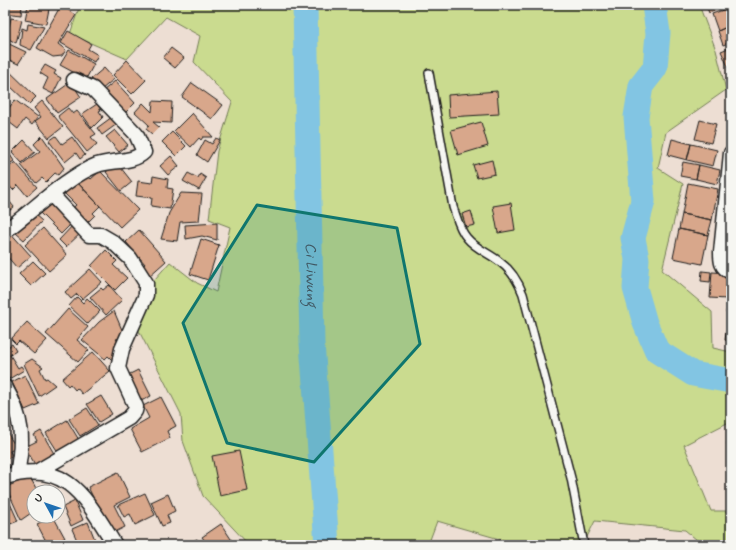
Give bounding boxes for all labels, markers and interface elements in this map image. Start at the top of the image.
water label: Ci Liwung [299,243,321,309]
north arrow [26,484,66,524]
text: U [31,491,47,505]

